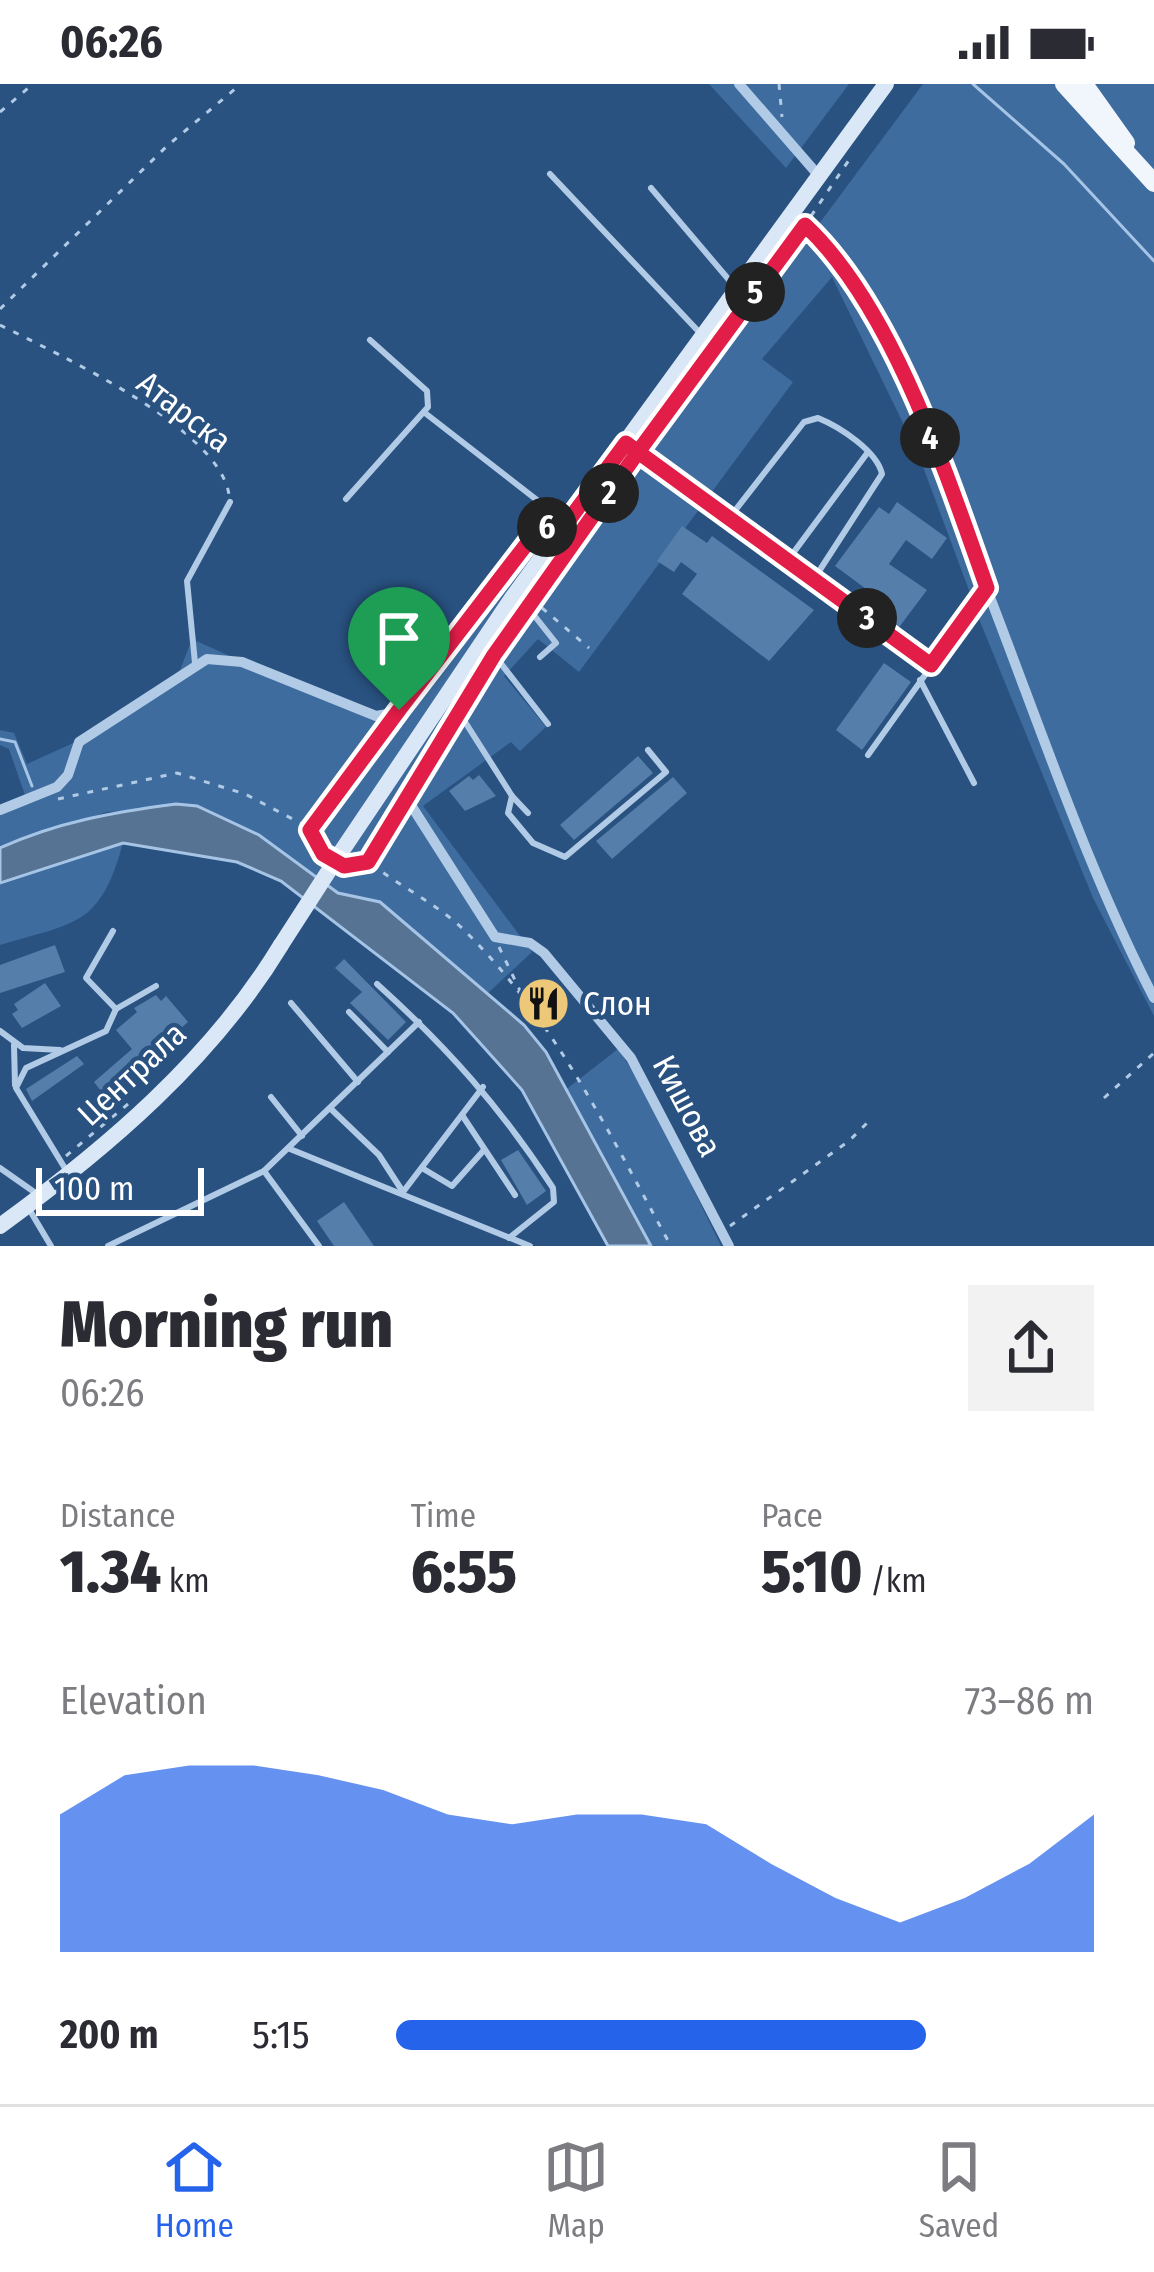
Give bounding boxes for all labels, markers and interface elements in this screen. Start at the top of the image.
text: 06:26 [60,15,163,69]
pin: 5 [725,262,785,322]
text: 5 [747,272,763,312]
street label: Атарска [129,363,239,461]
pin: 4 [900,408,960,468]
text: 4 [922,418,938,458]
pin: 2 [579,463,639,523]
text: 2 [601,473,617,513]
pin: 6 [517,497,577,557]
text: 6 [538,507,556,547]
pin [348,587,450,710]
pin: 3 [837,588,897,648]
text: 3 [859,598,875,638]
icon: arrive [366,605,432,671]
restaurant icon: Слон [516,976,572,1032]
place label: Слон [583,984,652,1024]
street label: Централа [69,1014,195,1134]
street label: Кишова [644,1049,730,1163]
scale bar [36,1162,204,1215]
text: 100 m [54,1169,134,1209]
text: Morning run [60,1285,393,1364]
button: share [968,1285,1094,1411]
text: 06:26 [60,1370,144,1416]
text: Distance [60,1496,176,1536]
text: Time [411,1496,476,1536]
text: Pace [761,1496,823,1536]
text: 1.34 [60,1536,161,1608]
text: 6:55 [411,1536,517,1608]
text: 5:10 [761,1536,863,1608]
text: km [161,1561,210,1601]
text: /km [863,1561,927,1601]
text: Elevation [60,1678,207,1724]
text: 73–86 m [964,1678,1094,1724]
text: 200 m [60,2012,159,2058]
text: 5:15 [252,2012,310,2058]
tab: Home [155,2134,234,2246]
tab: Map [543,2134,609,2246]
tab: Saved [919,2134,999,2246]

